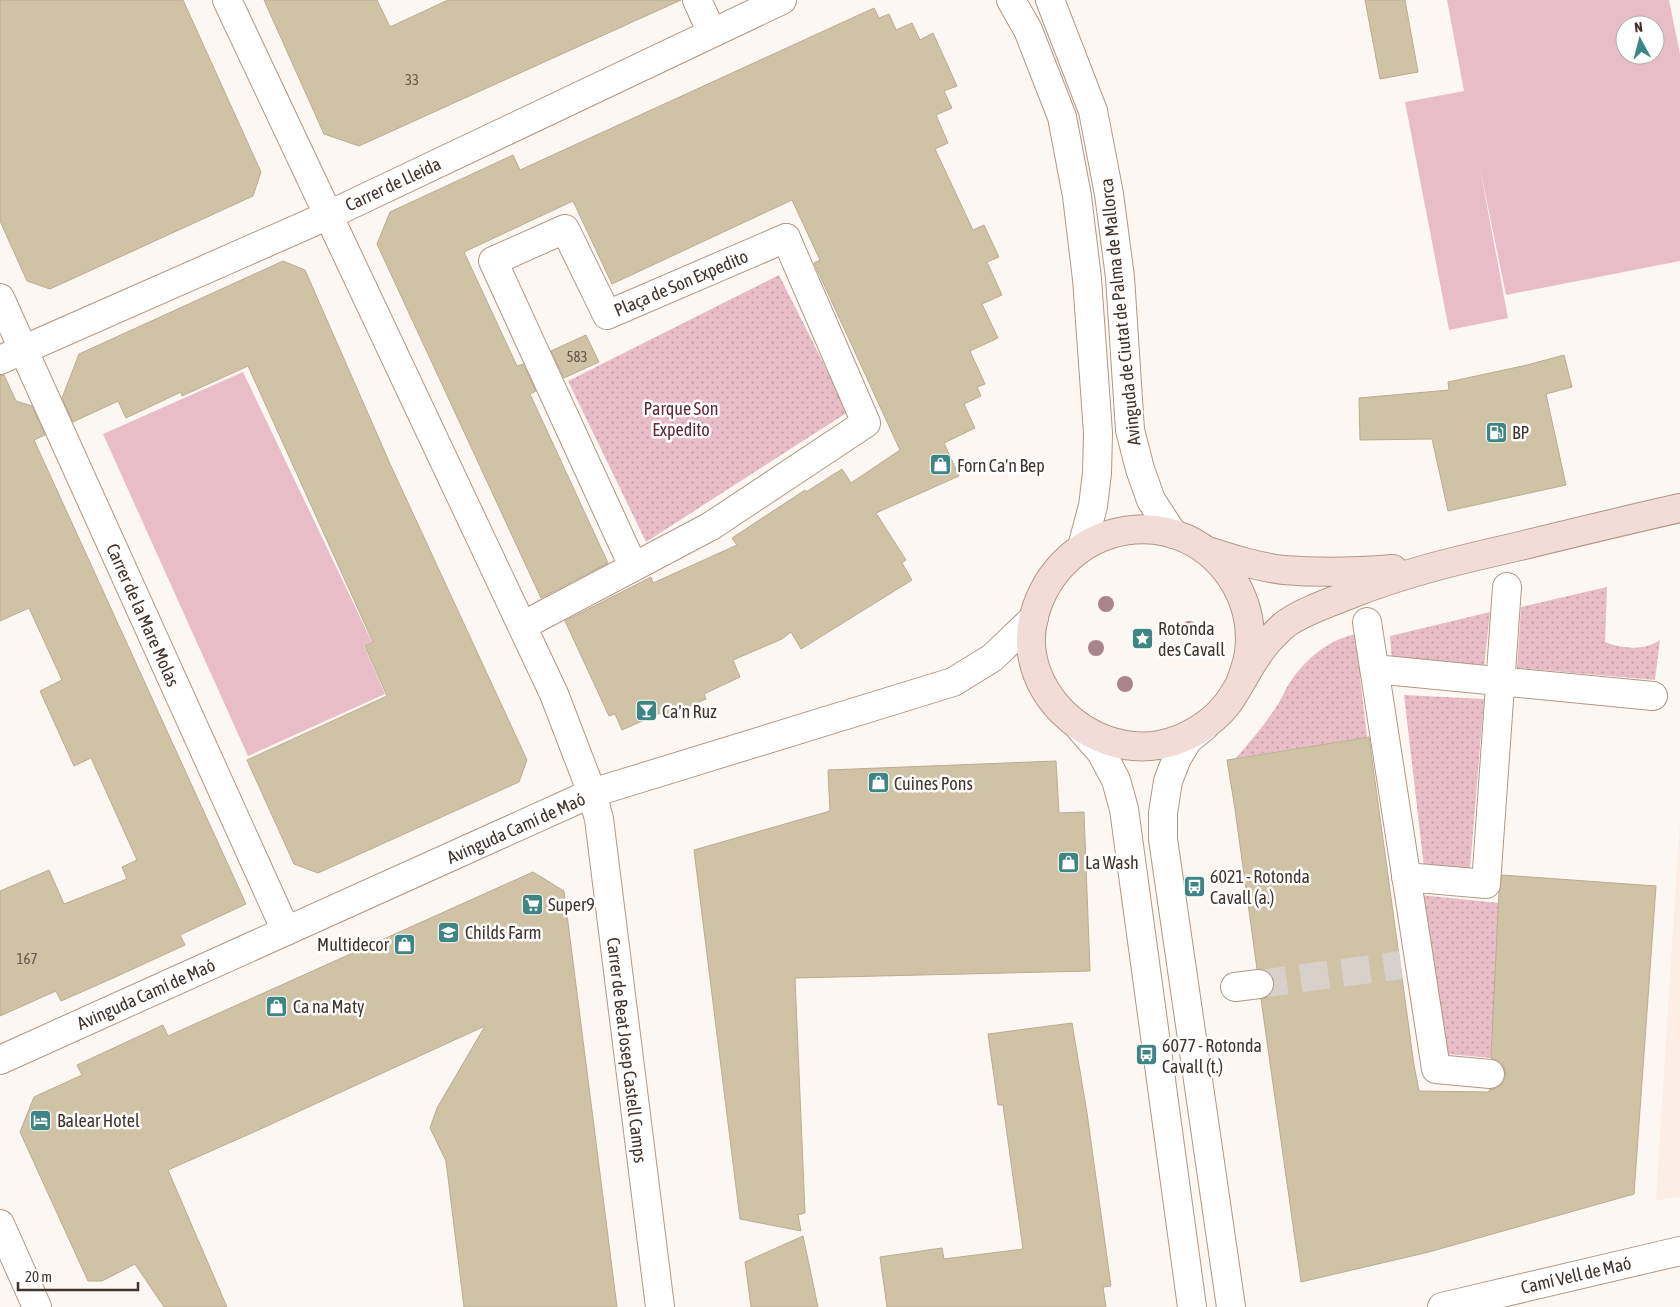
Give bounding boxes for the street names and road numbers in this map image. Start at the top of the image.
street label: Carrer de Lleida [342,153,444,215]
street label: Avinguda de Ciutat de Palma de Mallorca [1096,177,1144,447]
street label: Plaça de Son Expedito [611,245,751,321]
street label: Carrer de la Mare Molas [102,540,184,690]
street label: Avinguda Camí de Maó [444,788,588,868]
street label: Carrer de Beat Josep Castell Camps [603,936,651,1164]
street label: Avinguda Camí de Maó [74,954,218,1034]
street label: Camí Vell de Maó [1519,1252,1633,1298]

